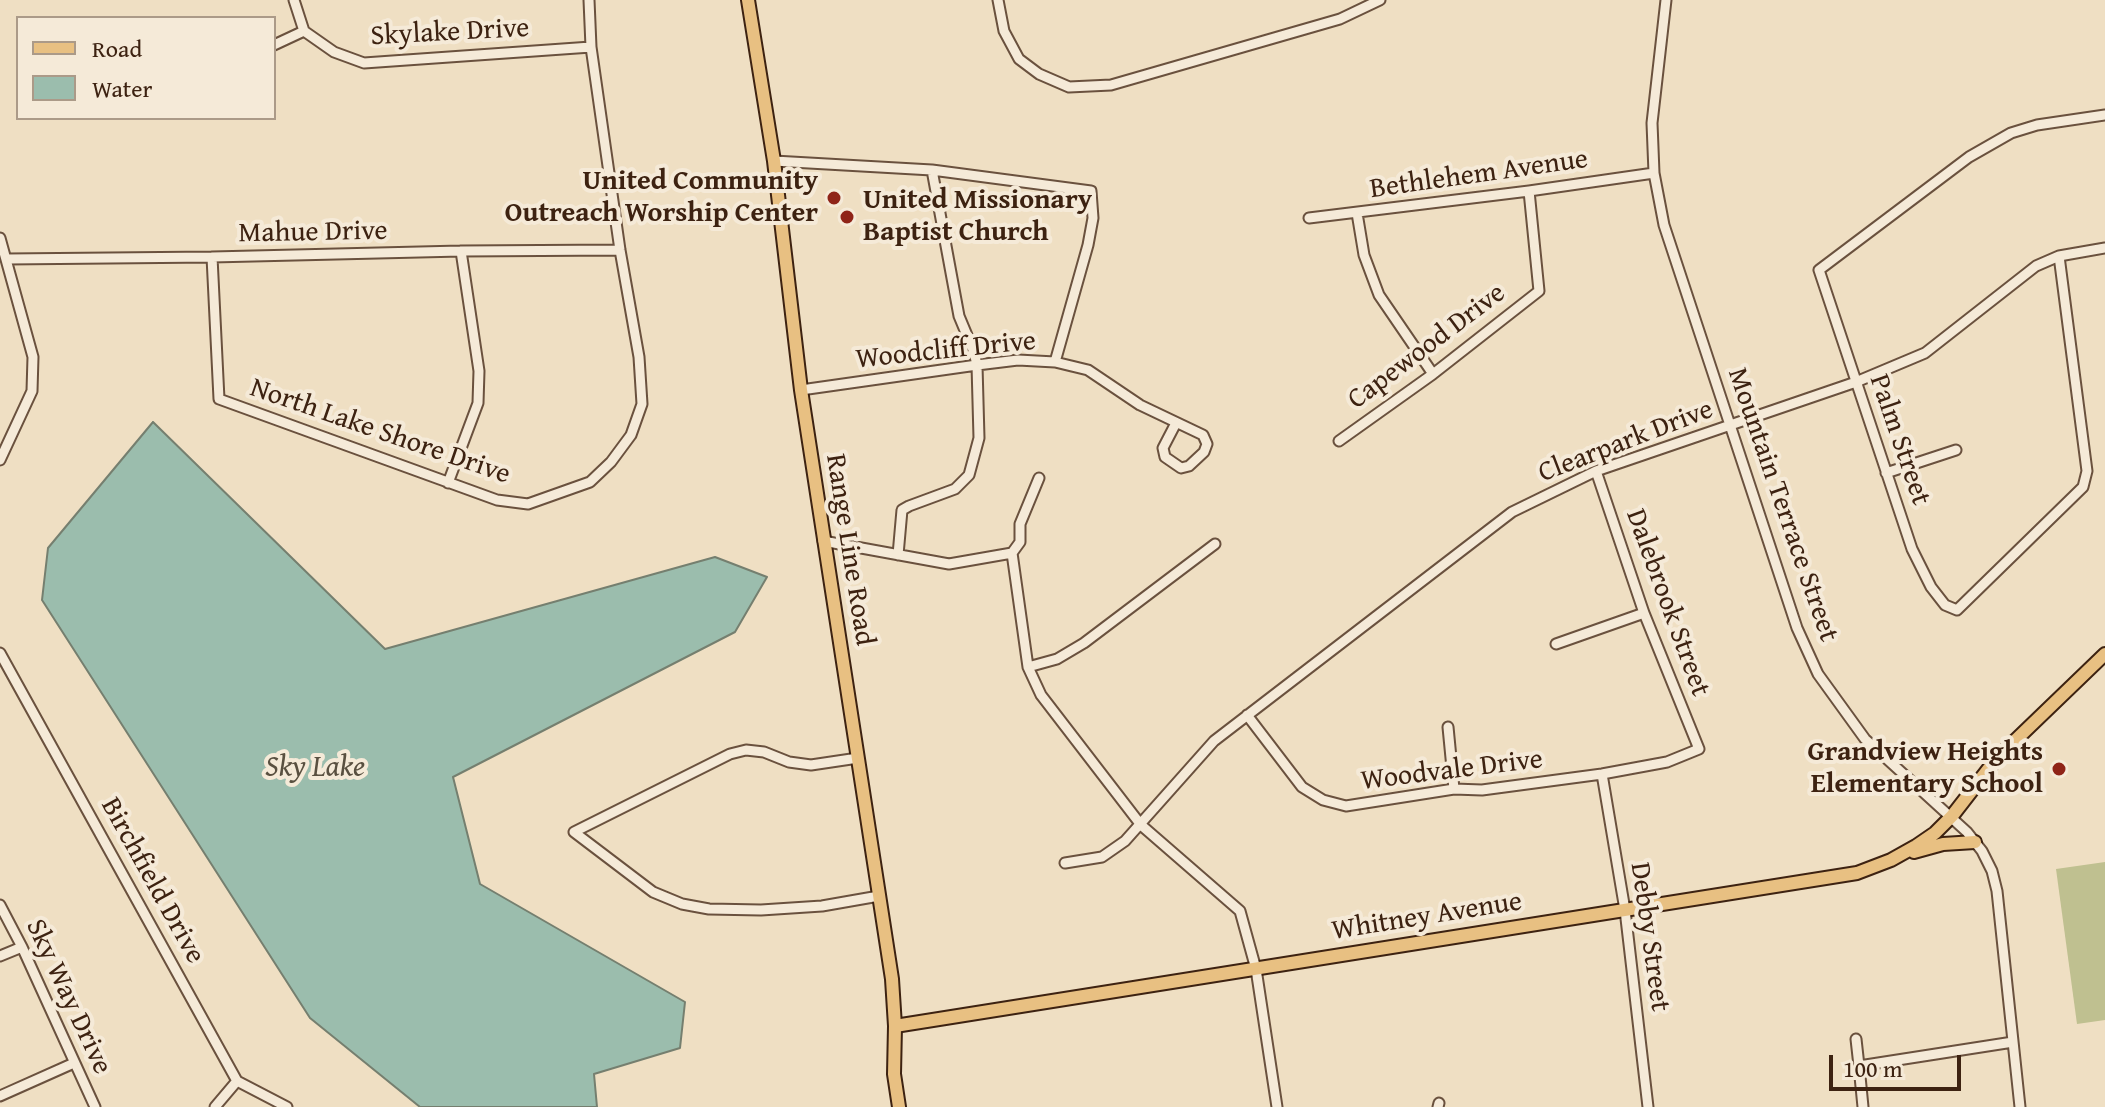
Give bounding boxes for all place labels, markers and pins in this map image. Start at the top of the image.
place label: United Community Outreach Worship Center [505,165,818,231]
place label: United Missionary Baptist Church [863,184,1092,250]
marker: United Community Outreach Worship Center [825,189,843,207]
marker: United Missionary Baptist Church [838,208,856,226]
place label: Grandview Heights Elementary School [1808,736,2043,802]
marker: Grandview Heights Elementary School [2050,760,2068,778]

